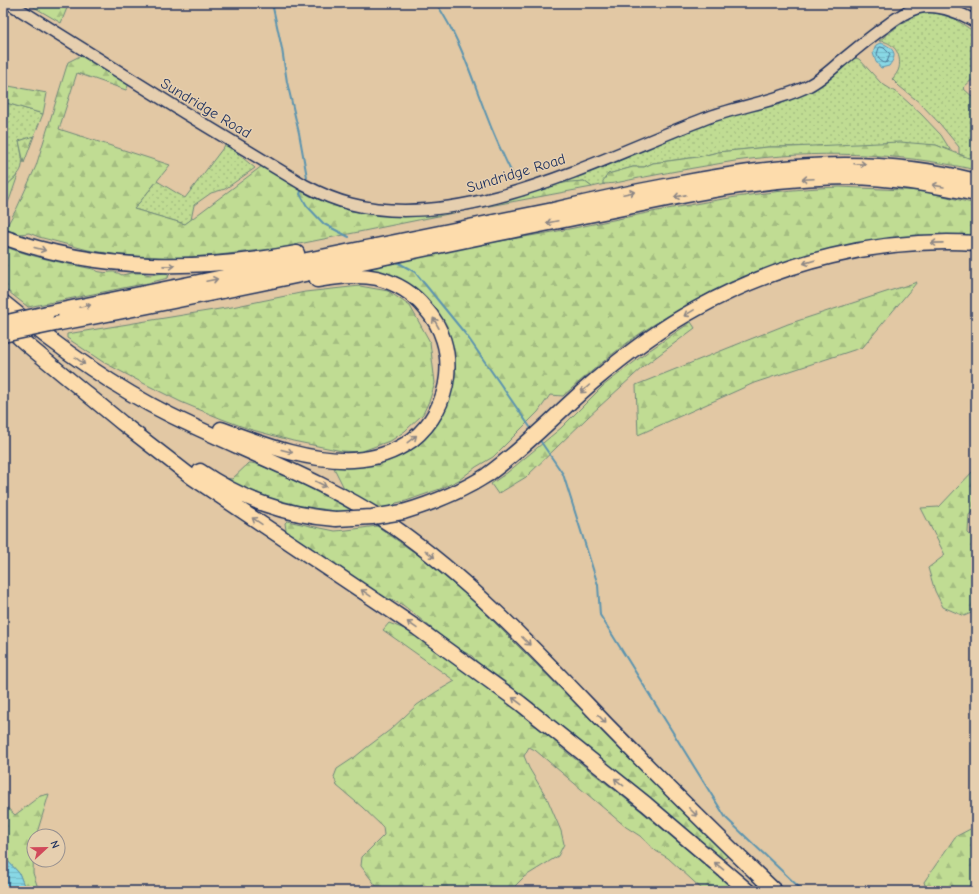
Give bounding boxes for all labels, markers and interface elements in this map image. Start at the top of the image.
street label: Sundridge Road [157,74,255,142]
street label: Sundridge Road [464,149,568,197]
one-way arrow [853,161,866,168]
one-way arrow [802,175,815,182]
one-way arrow [932,182,945,190]
one-way arrow [622,189,635,197]
one-way arrow [674,193,687,201]
one-way arrow [546,219,559,227]
one-way arrow [931,239,944,247]
one-way arrow [34,246,47,253]
one-way arrow [803,259,816,266]
one-way arrow [162,262,175,270]
one-way arrow [206,275,219,283]
one-way arrow [78,301,91,309]
one-way arrow [683,309,695,317]
one-way arrow [432,317,439,329]
one-way arrow [74,357,85,365]
one-way arrow [580,385,590,394]
one-way arrow [406,435,417,444]
one-way arrow [280,448,293,455]
one-way arrow [315,481,327,489]
one-way arrow [251,517,263,525]
one-way arrow [425,550,436,558]
one-way arrow [360,589,371,597]
one-way arrow [407,621,418,629]
one-way arrow [522,636,531,646]
one-way arrow [512,697,523,706]
one-way arrow [597,714,607,724]
one-way arrow [613,778,624,787]
one-way arrow [688,807,698,817]
north arrow [26,828,66,868]
text: N [47,839,62,850]
one-way arrow [713,861,724,870]

